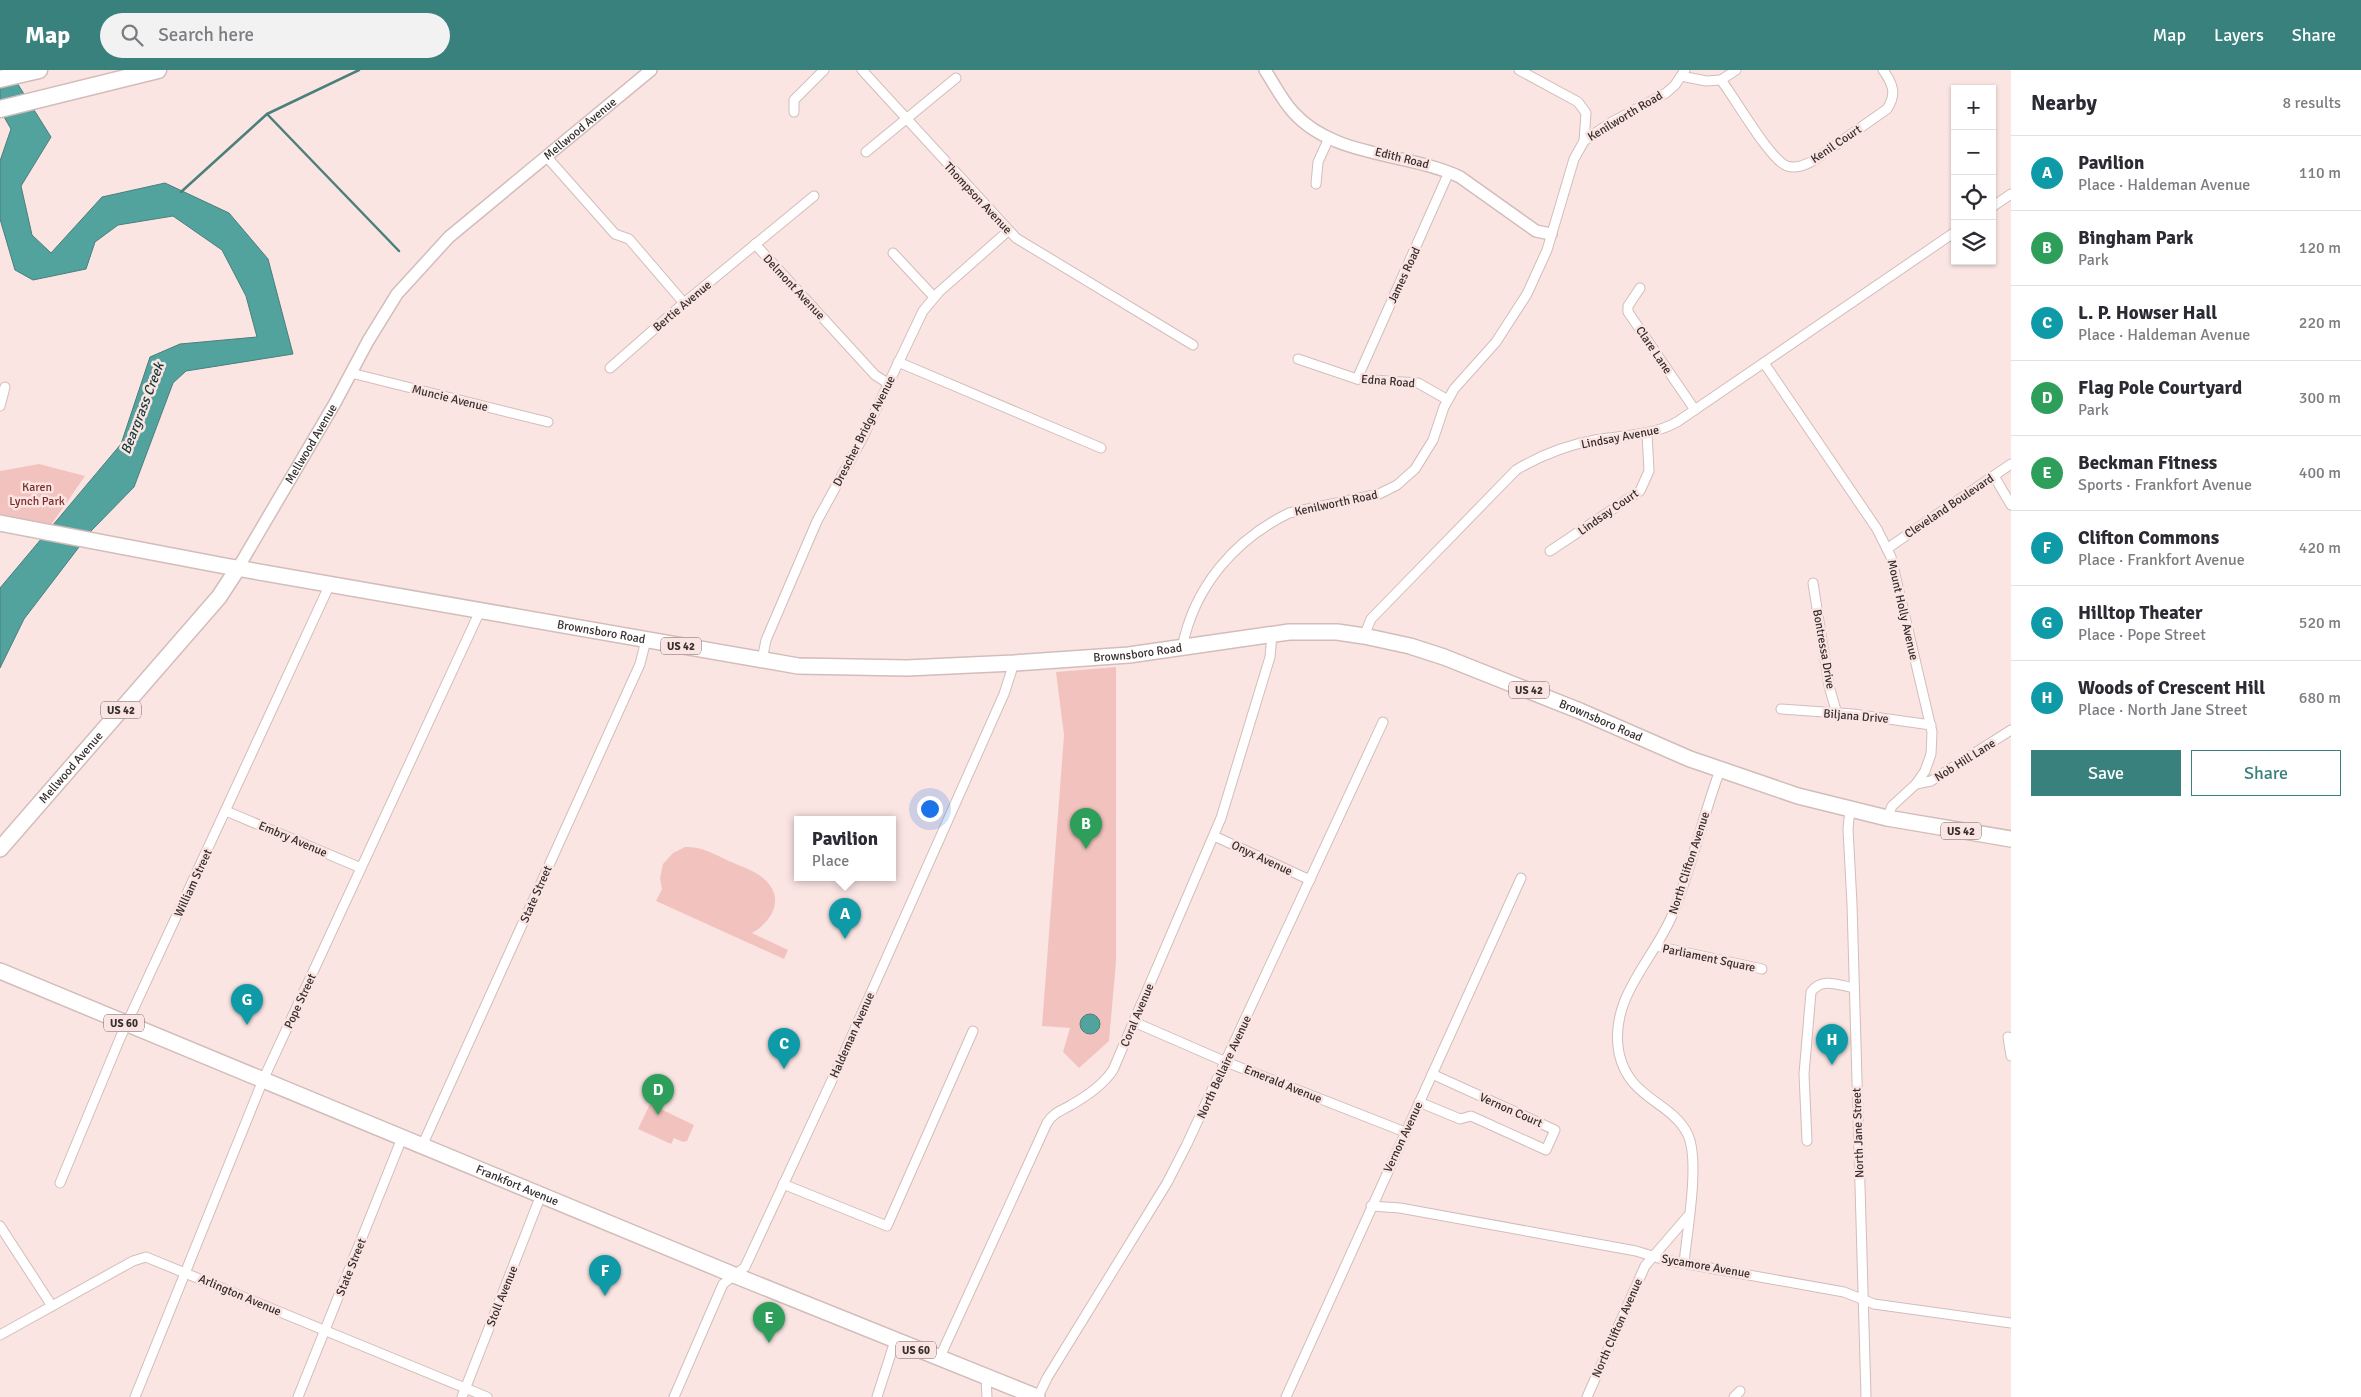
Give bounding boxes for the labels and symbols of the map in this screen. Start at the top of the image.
street label: Kenilworth Road [1585,88,1665,145]
street label: Mellwood Avenue [541,95,620,164]
street label: Kenil Court [1808,122,1864,167]
street label: Edith Road [1373,145,1430,172]
street label: Thompson Avenue [940,159,1015,237]
street label: James Road [1385,245,1424,306]
street label: Delmont Avenue [759,251,828,323]
street label: Bertie Avenue [650,278,715,335]
street label: Clare Lane [1632,324,1675,377]
water label: Beargrass Creek [117,358,168,456]
street label: Edna Road [1360,372,1415,391]
street label: Drescher Bridge Avenue [830,373,899,489]
street label: Muncie Avenue [410,382,490,415]
street label: Mellwood Avenue [282,401,341,487]
street label: Lindsay Avenue [1580,423,1660,452]
street label: Cleveland Boulevard [1902,471,1997,542]
park label: Karen Lynch Park [9,480,65,509]
street label: Lindsay Court [1575,486,1641,539]
street label: Kenilworth Road [1293,487,1379,520]
street label: Mount Holly Avenue [1884,558,1921,662]
street label: Bontressa Drive [1809,608,1838,690]
street label: Brownsboro Road [556,617,646,647]
road number: US 42 [661,638,701,654]
street label: Brownsboro Road [1093,640,1183,665]
road number: US 42 [1509,682,1549,698]
street label: Brownsboro Road [1557,696,1645,745]
road number: US 42 [101,702,141,718]
street label: Biljana Drive [1823,706,1889,727]
street label: Mellwood Avenue [36,729,106,807]
street label: Nob Hill Lane [1932,736,1999,785]
your location [917,796,943,822]
pin: B [1070,808,1102,849]
street label: North Clifton Avenue [1666,810,1713,916]
street label: Embry Avenue [256,818,329,861]
road number: US 42 [1941,822,1981,839]
street label: Onyx Avenue [1229,838,1295,879]
street label: William Street [171,847,216,920]
street label: State Street [517,863,556,925]
pin: A [829,898,861,939]
street label: Parliament Square [1661,941,1757,976]
street label: Pope Street [281,971,320,1031]
street label: Coral Avenue [1117,981,1158,1049]
pin: G [231,984,263,1025]
street label: Haldeman Avenue [827,990,878,1080]
street label: North Bellaire Avenue [1194,1013,1255,1121]
road number: US 60 [104,1014,144,1031]
pin: H [1816,1024,1848,1065]
pin: C [768,1028,800,1069]
street label: Emerald Avenue [1242,1062,1324,1107]
pin: D [642,1074,674,1115]
street label: North Jane Street [1849,1088,1868,1178]
street label: Vernon Court [1477,1090,1545,1131]
street label: Vernon Avenue [1381,1100,1426,1175]
street label: Frankfort Avenue [474,1162,561,1210]
street label: State Street [333,1236,370,1298]
street label: Sycamore Avenue [1660,1251,1751,1282]
pin: F [589,1255,621,1296]
street label: Stoll Avenue [484,1264,521,1329]
street label: Arlington Avenue [196,1271,283,1320]
street label: North Clifton Avenue [1589,1276,1646,1380]
pin: E [753,1302,785,1343]
road number: US 60 [896,1342,936,1358]

